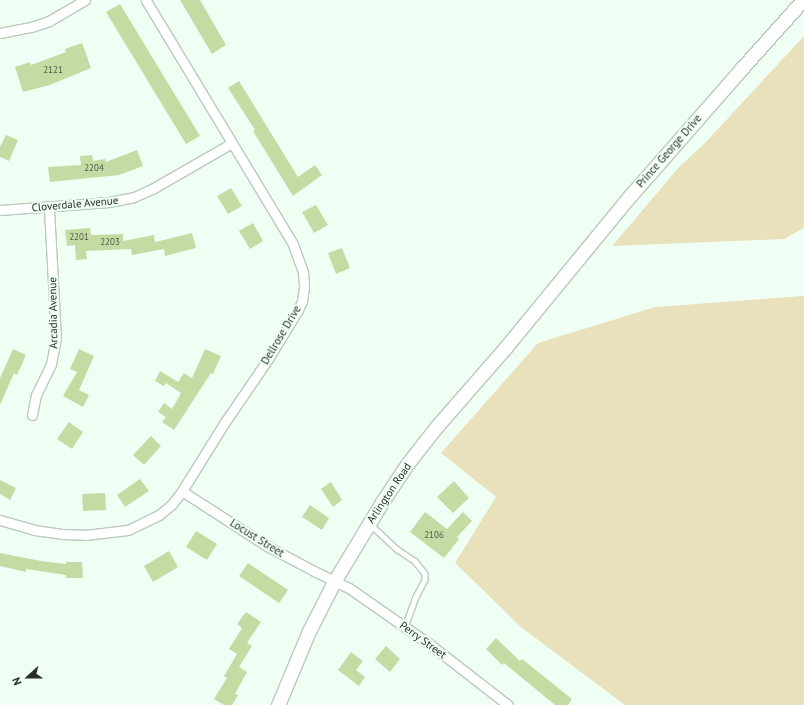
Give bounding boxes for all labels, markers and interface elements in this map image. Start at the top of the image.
house number: 2121 [43,65,63,75]
street label: Prince George Drive [634,112,704,190]
house number: 2204 [84,163,104,173]
street label: Cloverdale Avenue [31,194,119,214]
house number: 2201 [69,232,89,242]
house number: 2203 [100,237,120,247]
street label: Arcadia Avenue [46,277,60,349]
street label: Dellrose Drive [258,303,304,367]
street label: Arlington Road [364,460,414,526]
street label: Locust Street [228,516,286,560]
house number: 2106 [424,530,444,540]
street label: Perry Street [397,619,449,661]
north arrow [8,657,48,697]
text: N [9,675,25,687]

